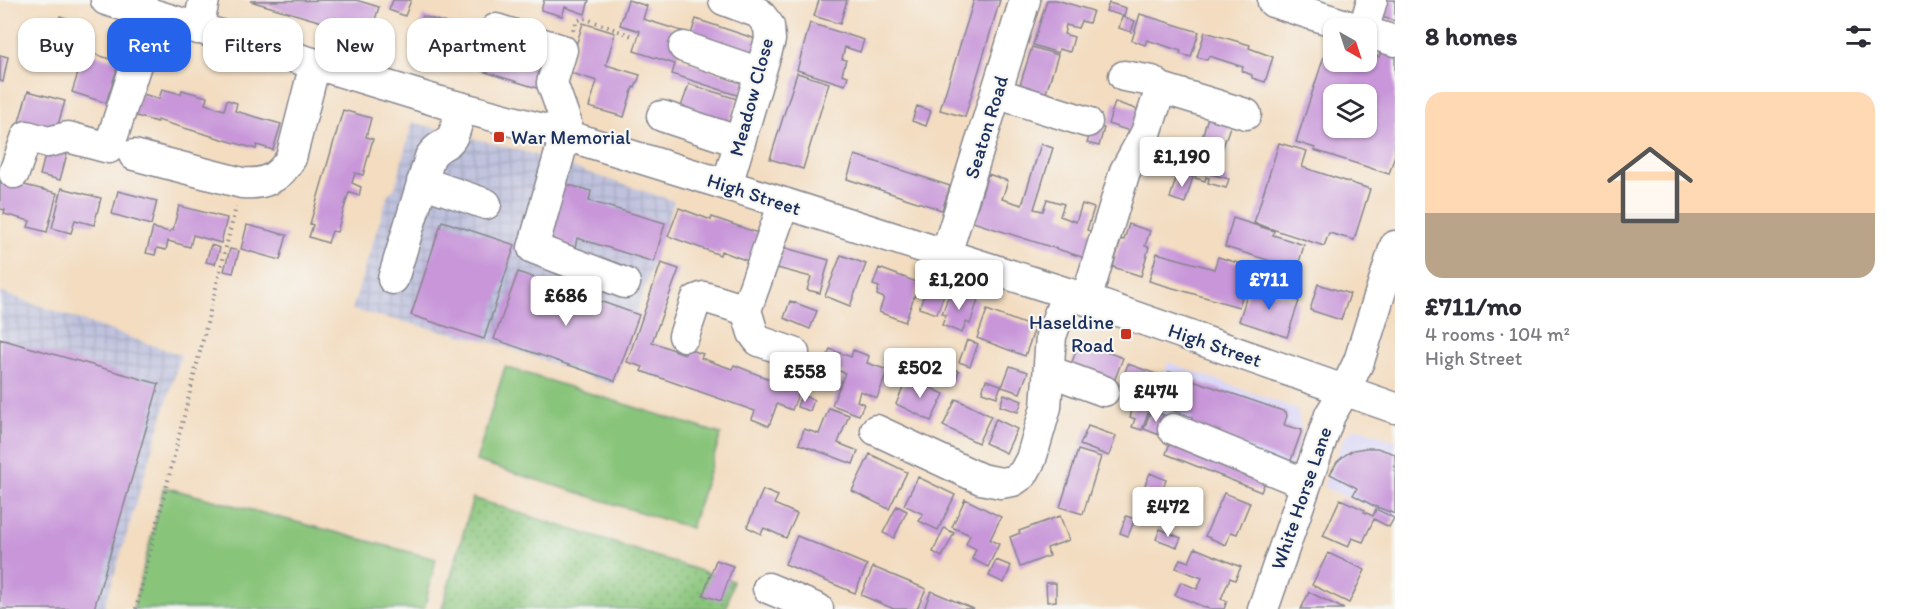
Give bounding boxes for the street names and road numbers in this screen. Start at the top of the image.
street label: Meadow Close [724,35,778,159]
street label: Seaton Road [959,73,1013,181]
street label: High Street [704,168,804,221]
street label: High Street [1165,318,1265,372]
street label: White Horse Lane [1265,423,1337,573]

